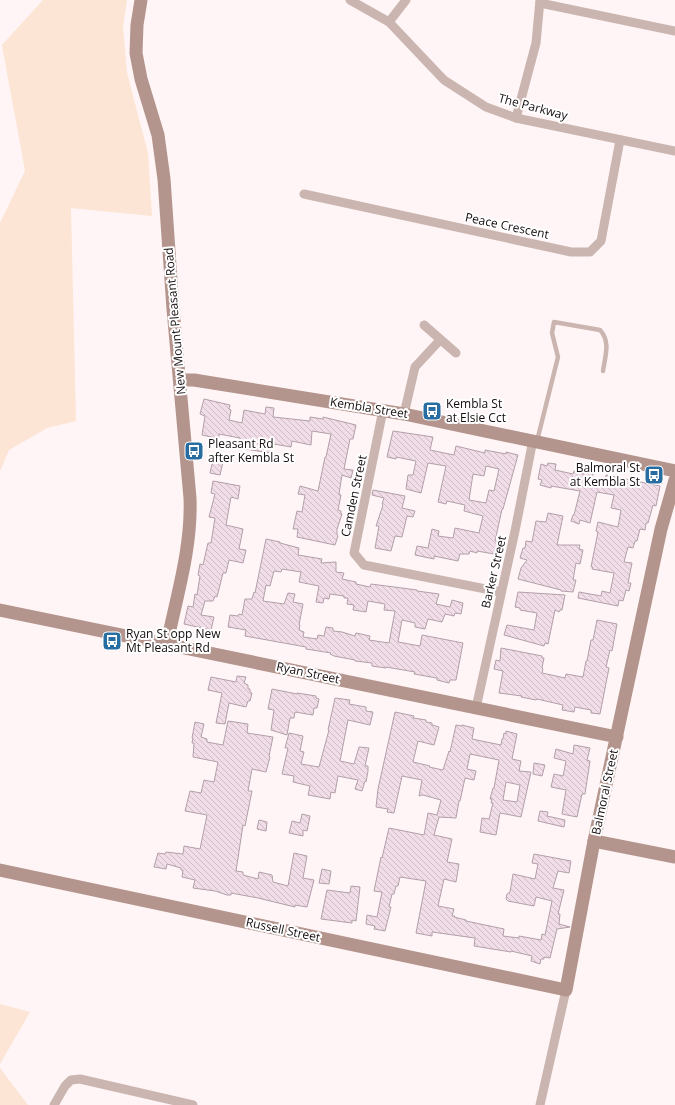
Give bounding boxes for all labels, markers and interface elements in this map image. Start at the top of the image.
street label: The Parkway [497,89,571,124]
street label: Peace Crescent [464,208,551,243]
street label: New Mount Pleasant Road [160,247,189,395]
street label: Kembla Street [329,393,409,422]
place label: Kembla St at Elsie Cct [446,395,506,426]
bus stop icon: Kembla St at Elsie Cct [421,400,443,422]
place label: Pleasant Rd after Kembla St [208,435,294,466]
bus stop icon: Pleasant Rd after Kembla St [183,440,205,462]
street label: Camden Street [337,453,370,538]
place label: Balmoral St at Kembla St [570,459,640,490]
bus stop icon: Balmoral St at Kembla St [643,464,665,486]
street label: Barker Street [477,534,510,610]
place label: Ryan St opp New Mt Pleasant Rd [126,625,221,656]
bus stop icon: Ryan St opp New Mt Pleasant Rd [101,630,123,652]
street label: Ryan Street [275,658,341,687]
street label: Balmoral Street [587,748,622,836]
street label: Russell Street [244,913,322,946]

